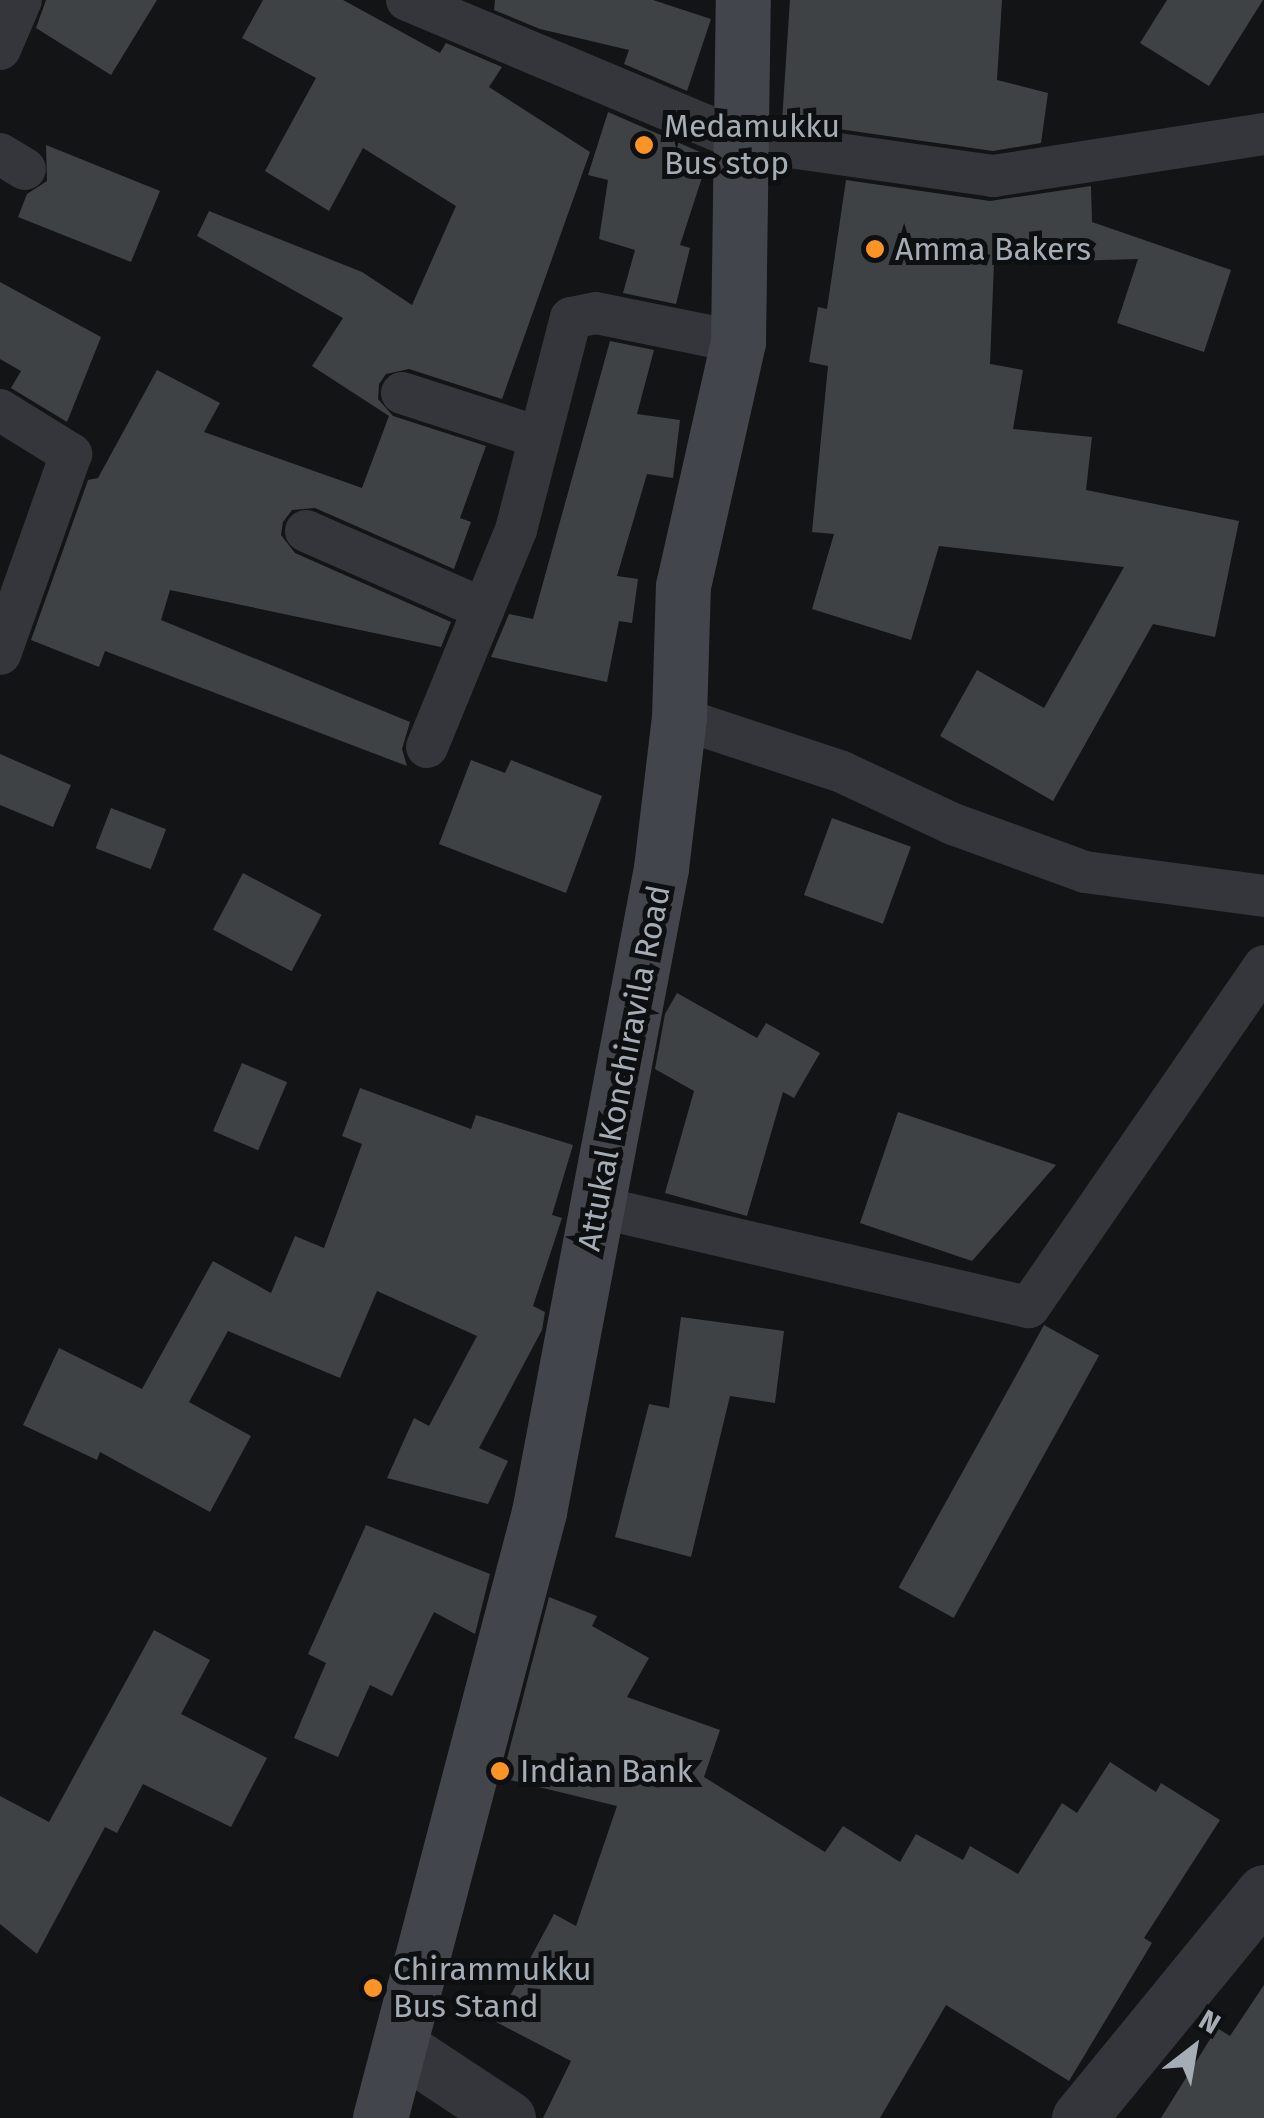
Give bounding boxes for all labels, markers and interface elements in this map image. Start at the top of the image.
place label: Medamukku Bus stop [664,108,840,183]
marker: Medamukku Bus stop [633,134,655,156]
place label: Amma Bakers [895,230,1091,268]
marker: Amma Bakers [864,238,886,260]
street label: Attukal Konchiravila Road [570,882,678,1254]
place label: Indian Bank [520,1752,693,1790]
marker: Indian Bank [489,1760,511,1782]
place label: Chirammukku Bus Stand [393,1951,592,2026]
marker: Chirammukku Bus Stand [362,1977,384,1999]
north arrow [1144,1998,1244,2098]
text: N [1193,2003,1226,2041]

